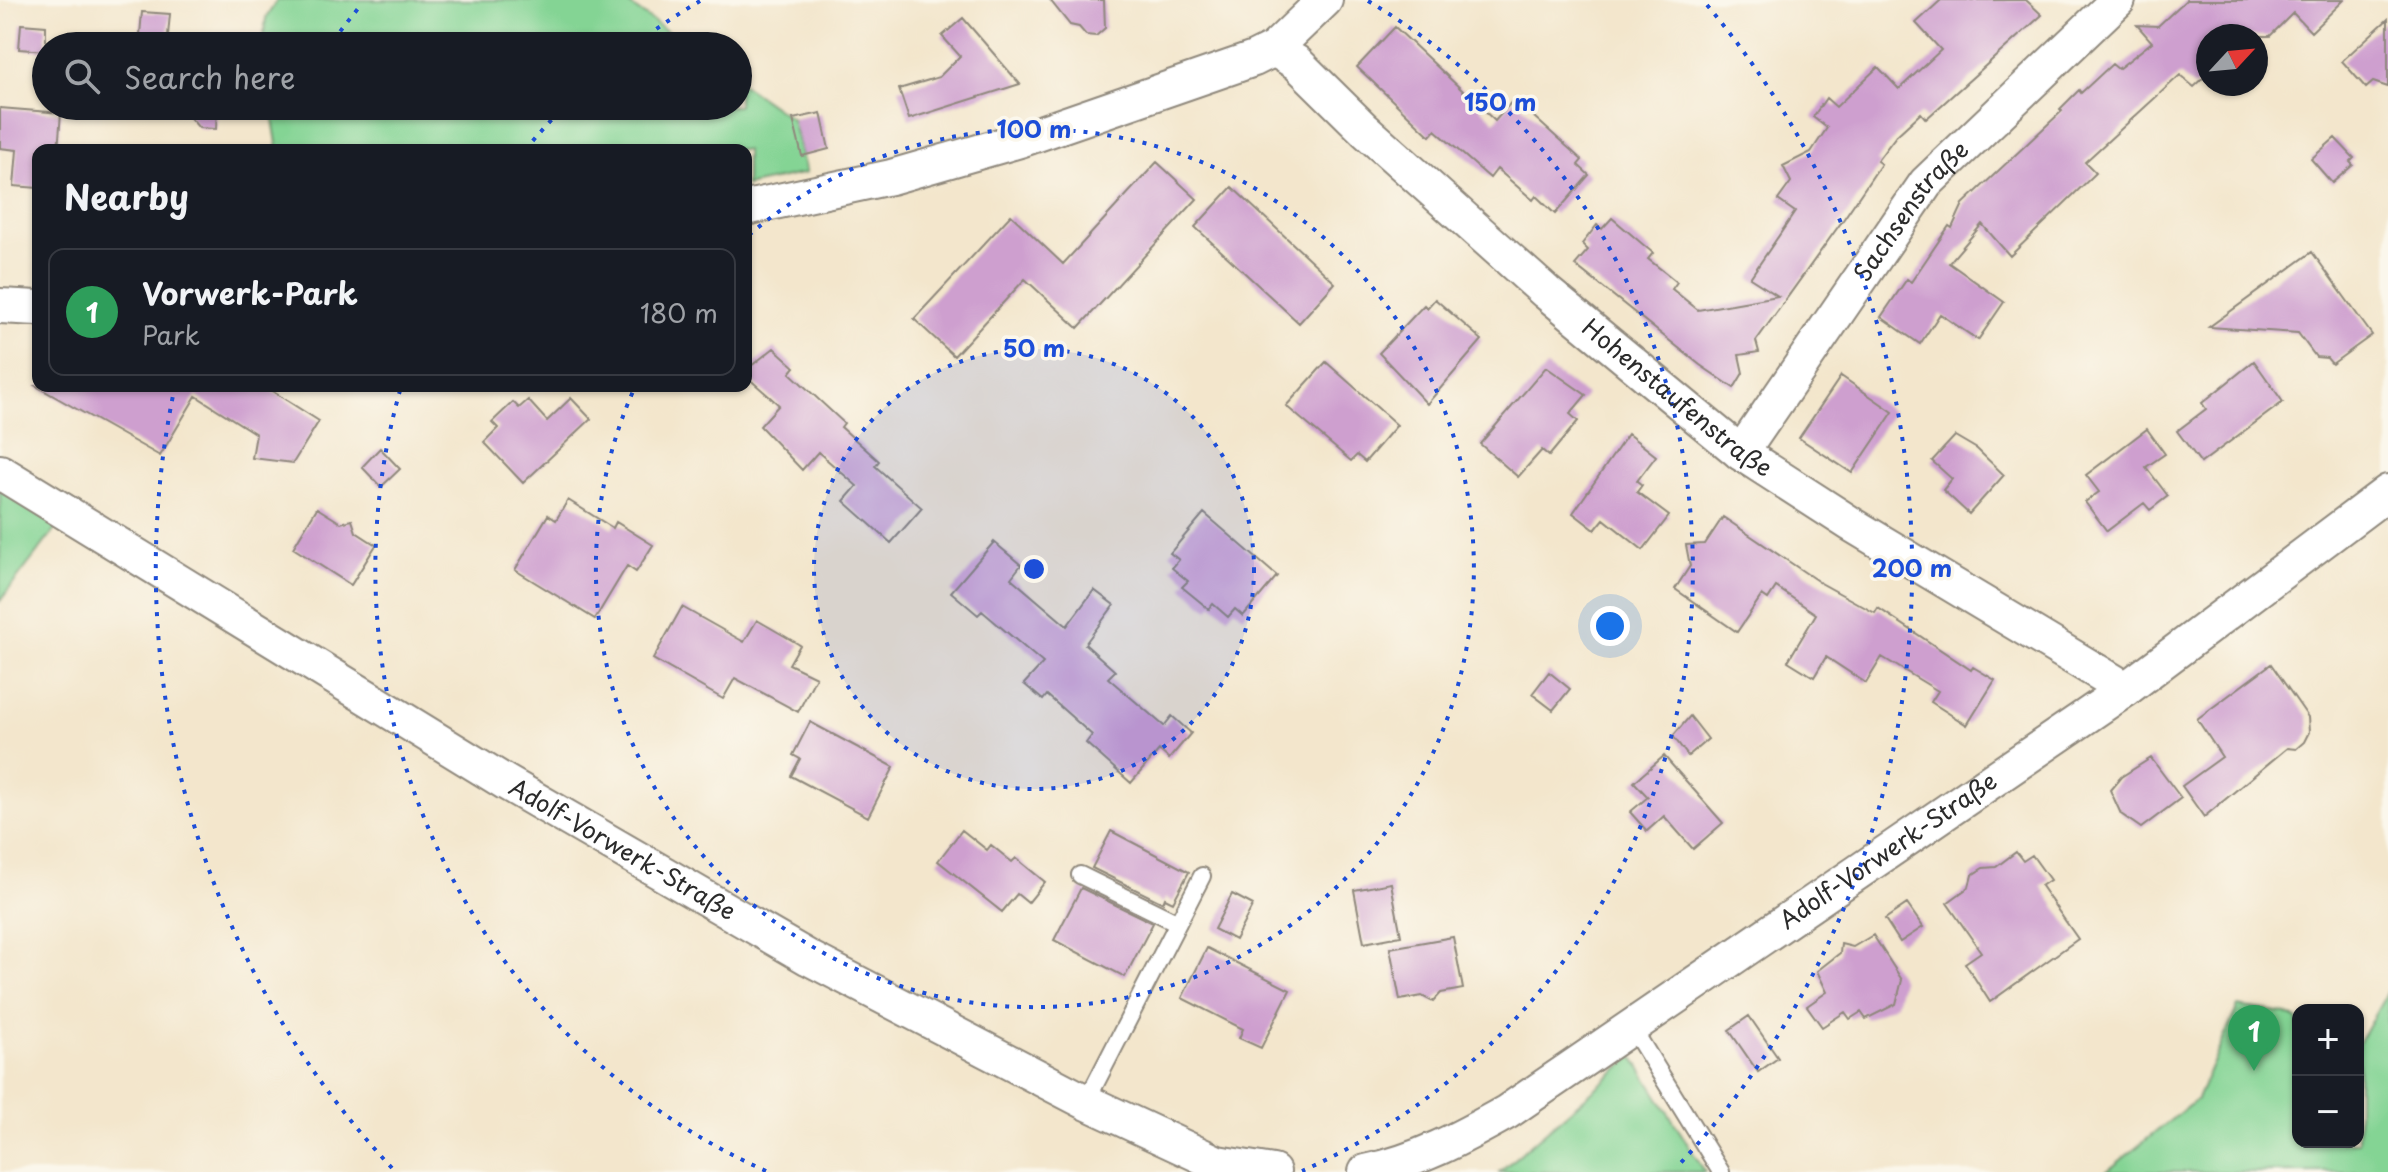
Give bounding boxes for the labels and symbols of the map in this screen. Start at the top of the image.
north arrow [2196,24,2268,96]
text: 150 m [1464,83,1536,119]
text: 100 m [997,110,1071,146]
street label: Sachsenstraße [1844,131,1976,288]
street label: Hohenstaufenstraße [1575,309,1780,485]
text: 50 m [1003,329,1065,365]
text: 200 m [1872,549,1952,585]
centre of rings [1020,555,1048,583]
your location [1590,606,1630,646]
street label: Adolf-Vorwerk-Straße [1771,762,2004,937]
street label: Adolf-Vorwerk-Straße [503,768,743,928]
pin: 1 [2228,1005,2280,1071]

